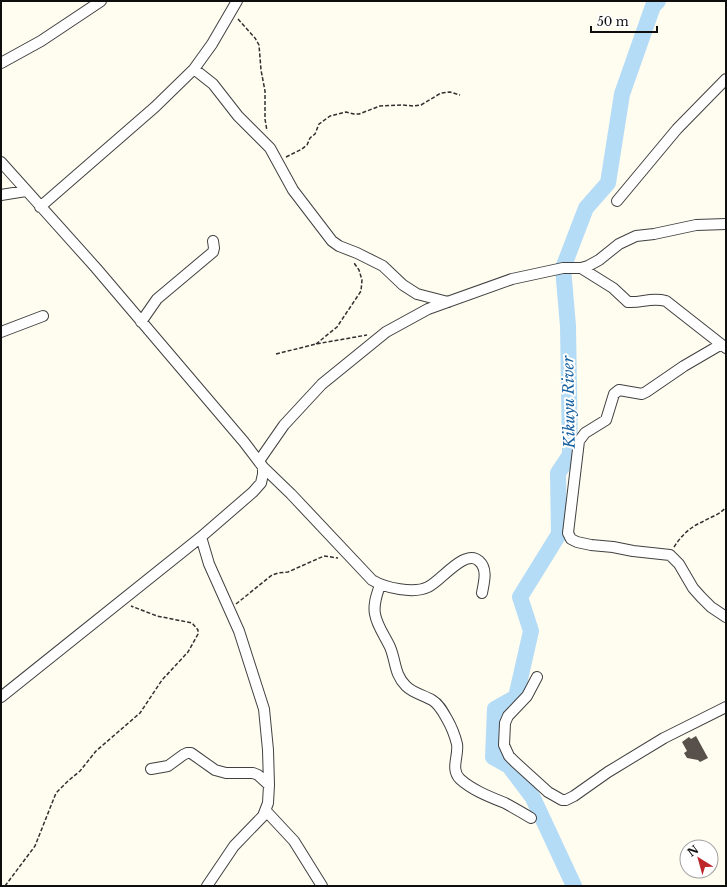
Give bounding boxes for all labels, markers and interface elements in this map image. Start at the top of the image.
scale bar [591,8,657,34]
text: 50 m [597,14,629,29]
water label: Kikuyu River [558,354,579,449]
north arrow [679,839,719,879]
text: N [685,842,702,860]

